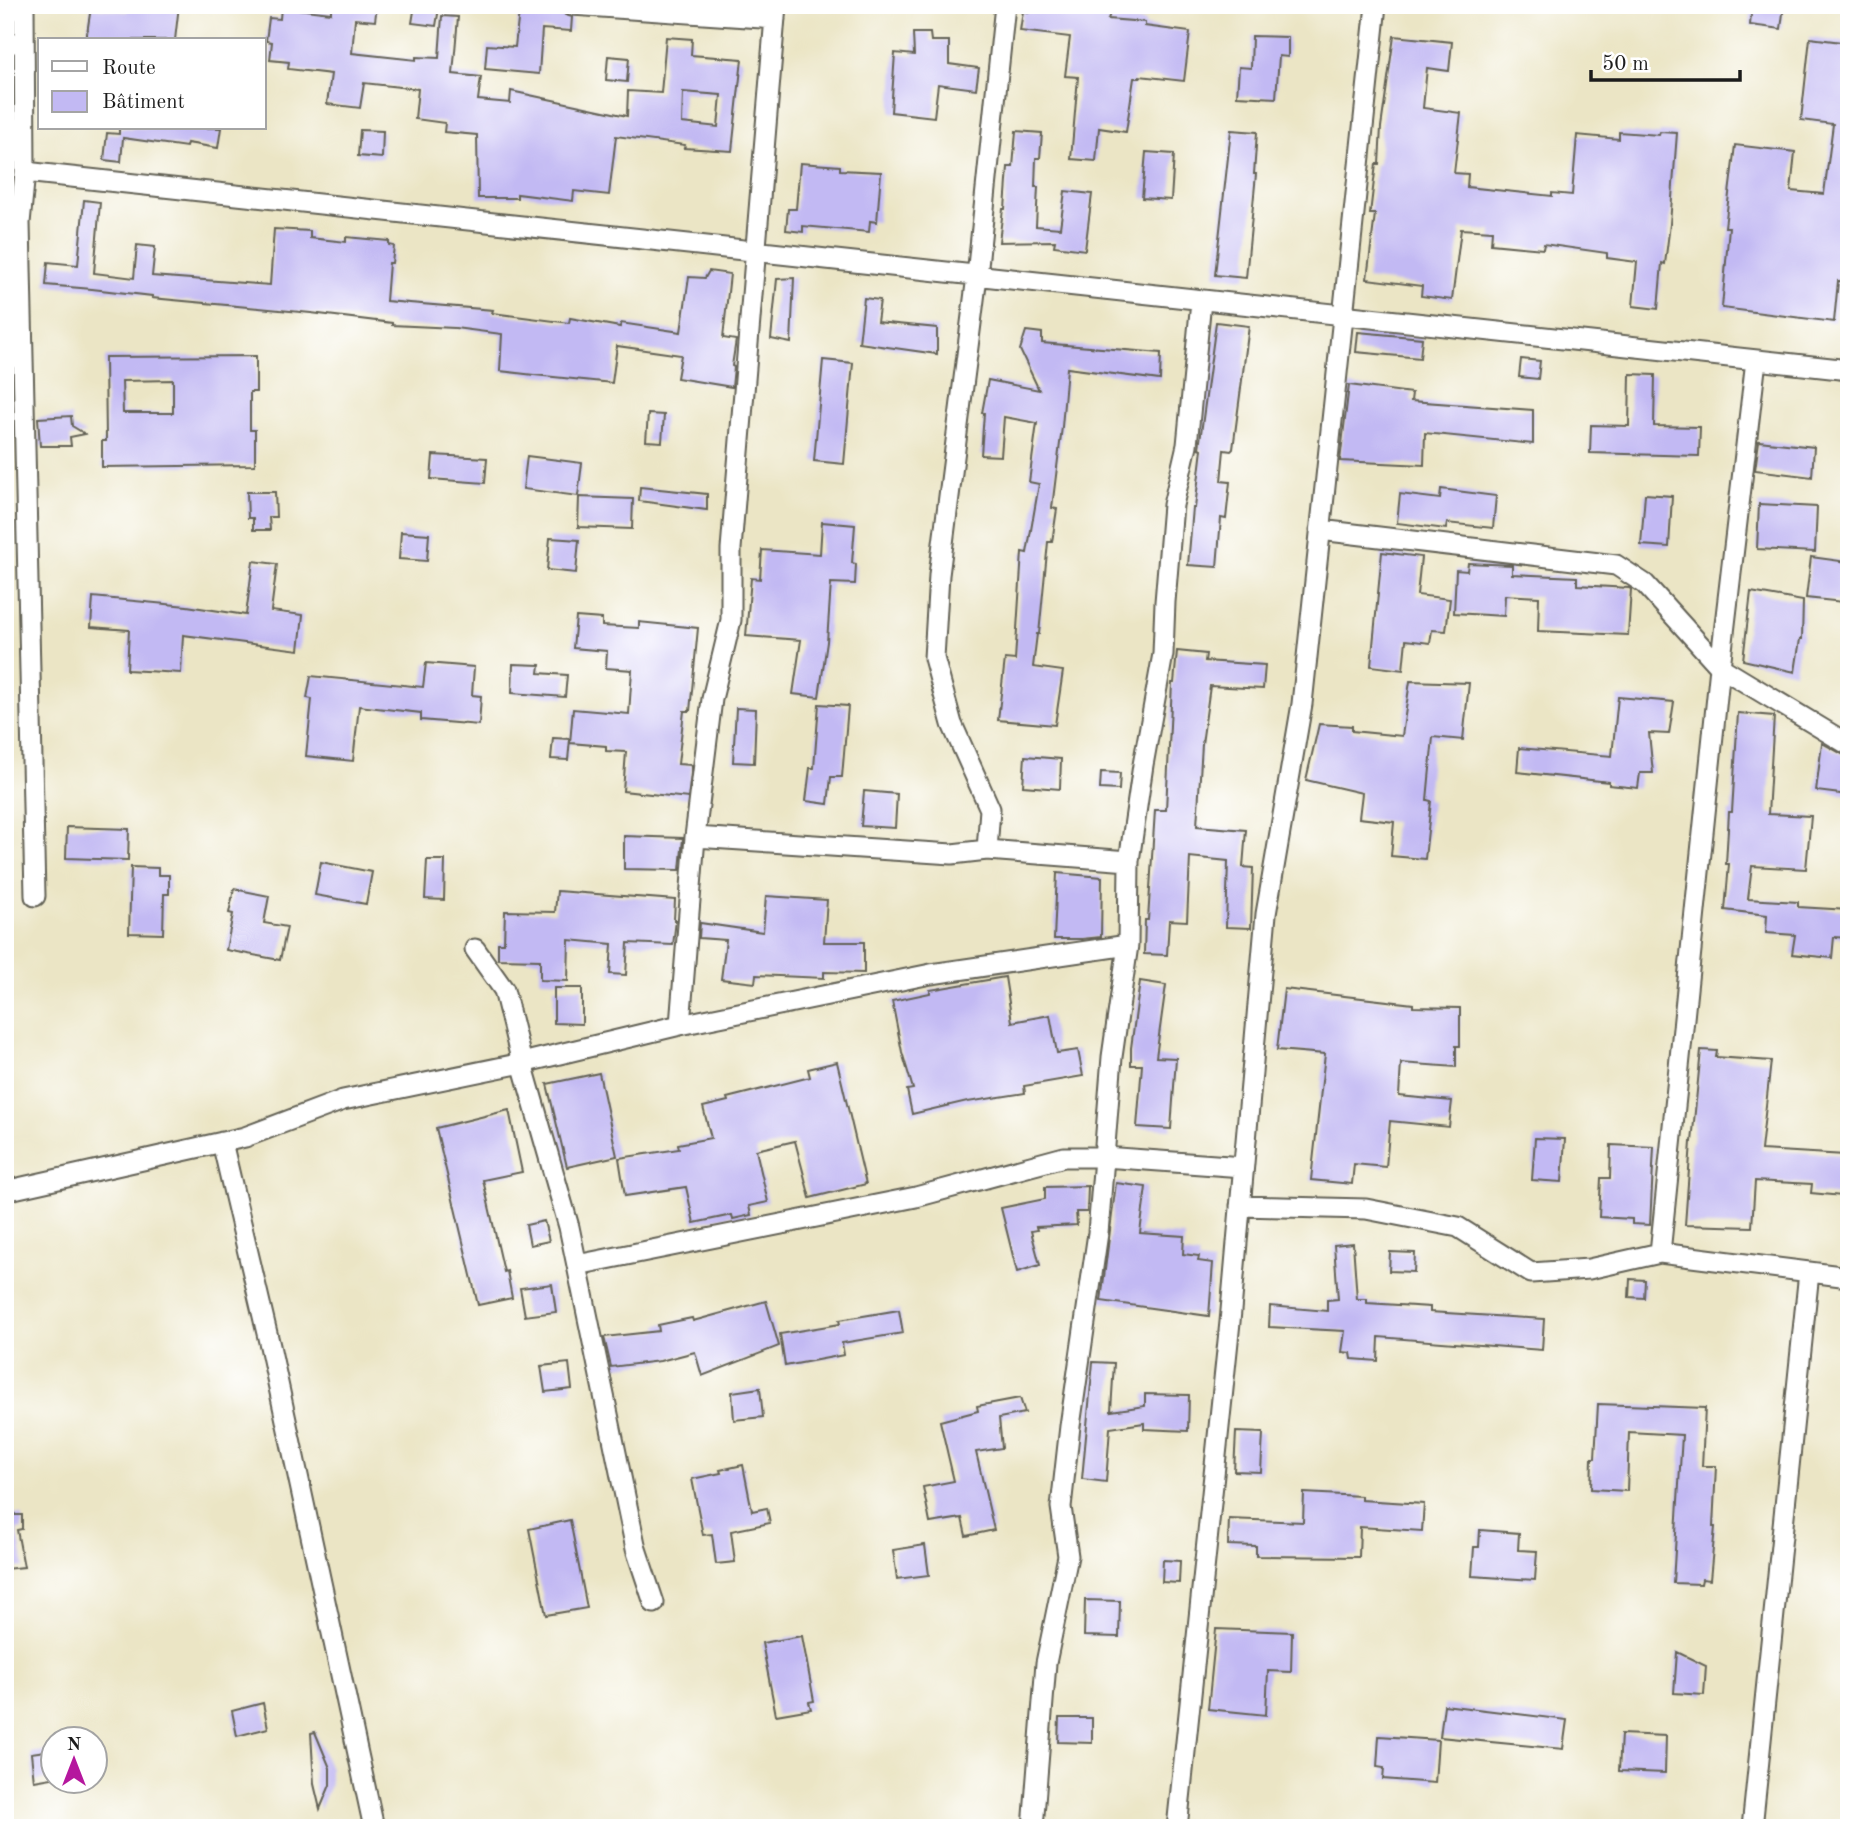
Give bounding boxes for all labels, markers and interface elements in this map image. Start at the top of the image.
legend [38,38,266,130]
scale bar [1591,38,1740,82]
text: 50 m [1602,54,1649,75]
text: Route [102,58,156,79]
text: Bâtiment [102,92,185,113]
north arrow [38,1724,108,1794]
text: N [67,1736,82,1755]

